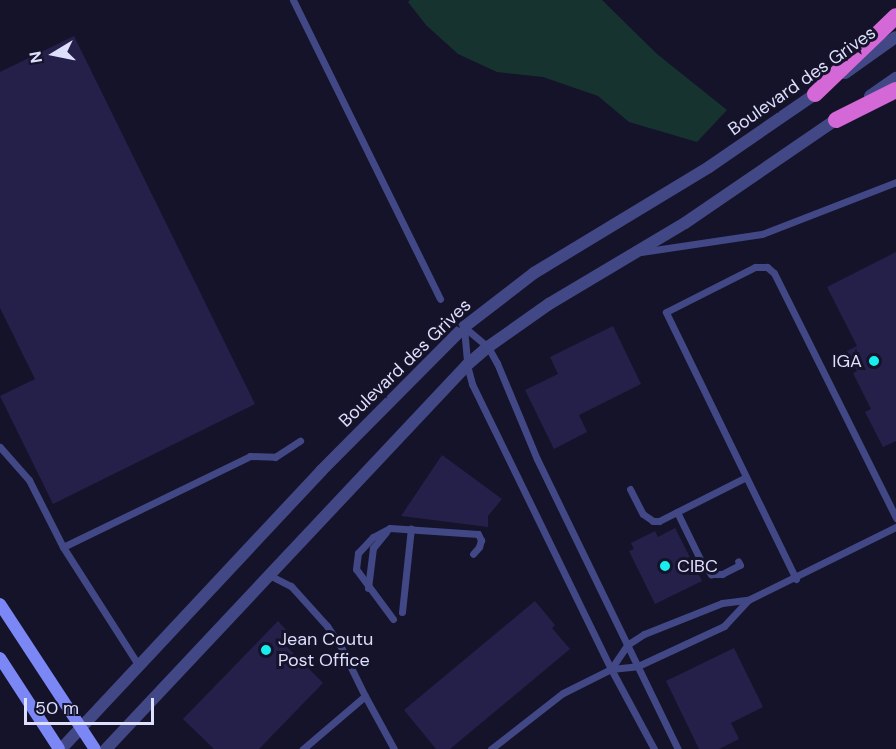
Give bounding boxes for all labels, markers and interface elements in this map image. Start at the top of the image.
street label: Boulevard des Grives [724,22,880,140]
north arrow [24,24,84,84]
text: N [24,50,47,65]
street label: Boulevard des Grives [334,294,476,432]
place label: IGA [832,350,862,372]
marker: IGA [867,354,881,368]
place label: CIBC [677,555,718,577]
marker: CIBC [658,559,672,573]
place label: Jean Coutu Post Office [278,629,373,672]
marker: Jean Coutu Post Office [259,643,273,657]
scale bar [27,686,158,724]
text: 50 m [35,696,79,720]

